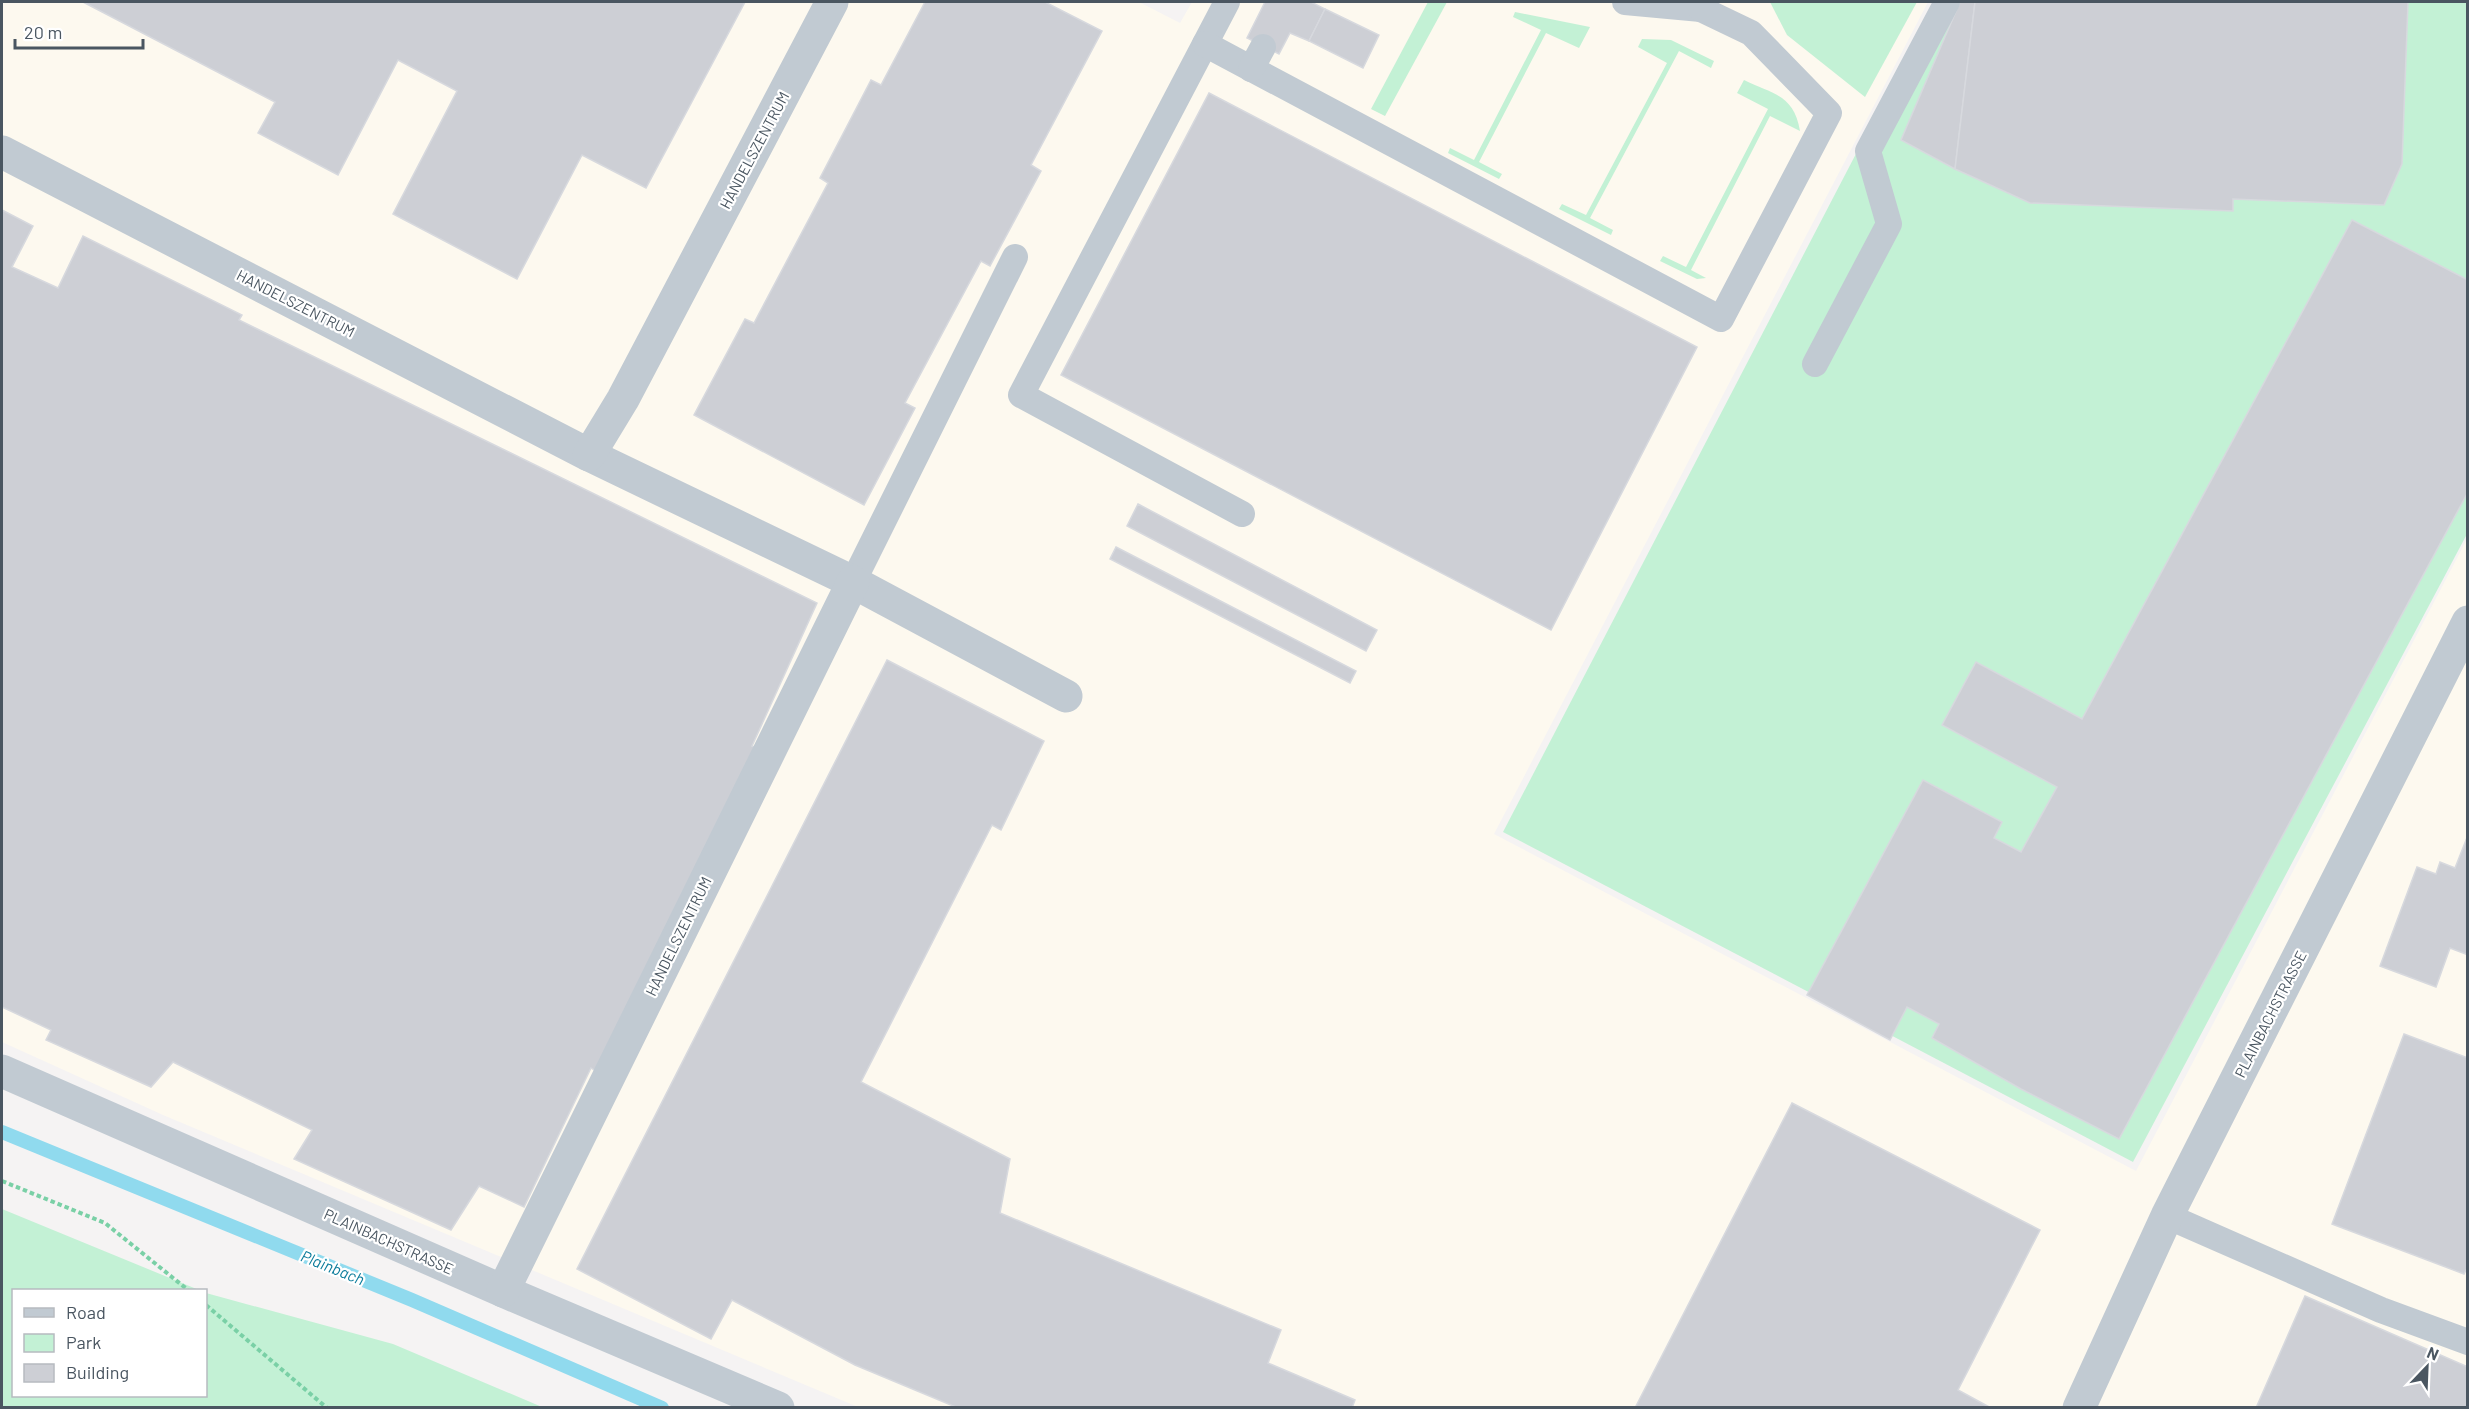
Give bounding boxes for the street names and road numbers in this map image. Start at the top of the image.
street label: HANDELSZENTRUM [715,88,793,212]
street label: HANDELSZENTRUM [234,265,358,341]
street label: HANDELSZENTRUM [641,874,715,998]
street label: PLAINBACHSTRASSE [2230,948,2310,1080]
street label: PLAINBACHSTRASSE [322,1204,456,1278]

